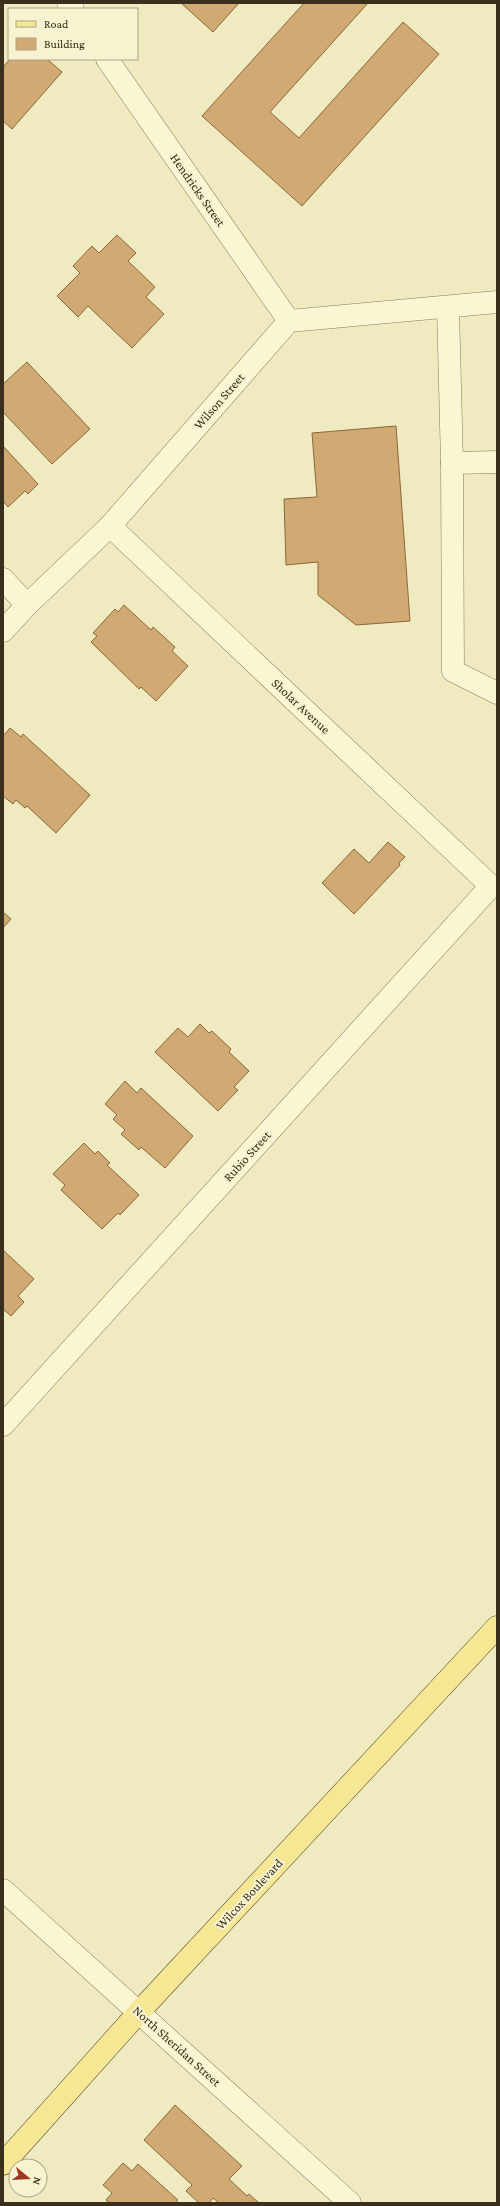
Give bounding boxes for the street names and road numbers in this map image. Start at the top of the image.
street label: Hendricks Street [167,151,229,230]
street label: Wilson Street [190,369,248,432]
street label: Sholar Avenue [269,675,333,737]
street label: Rubio Street [220,1127,274,1185]
street label: Wilcox Boulevard [212,1855,286,1933]
street label: North Sheridan Street [130,2003,224,2090]

